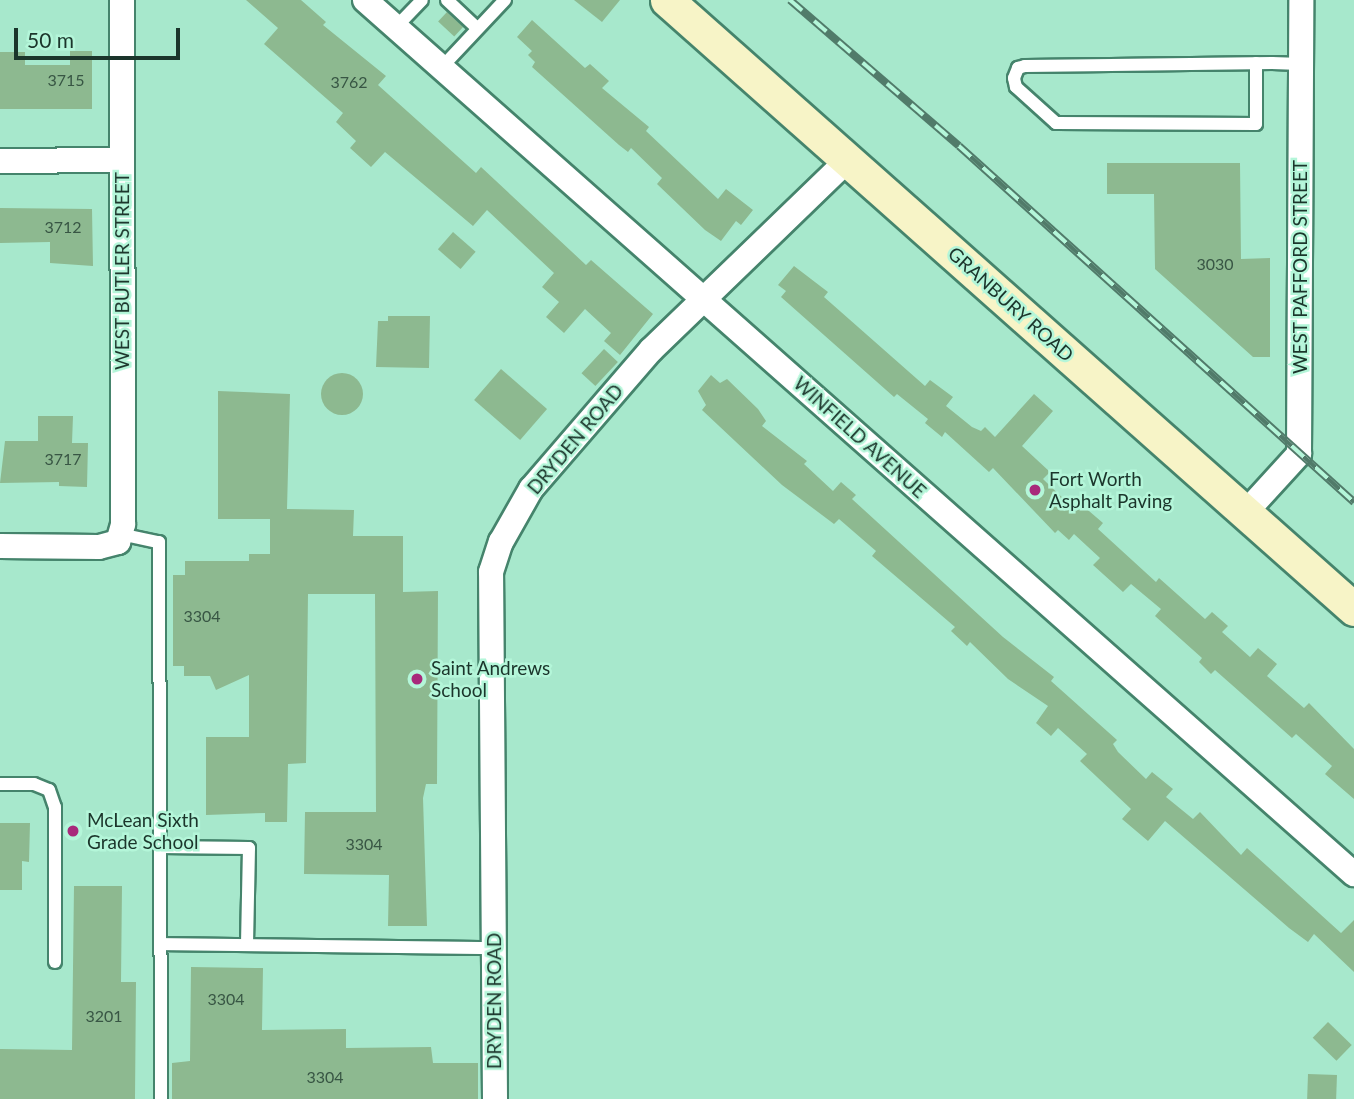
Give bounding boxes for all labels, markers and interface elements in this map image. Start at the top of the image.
scale bar [18,14,184,58]
text: 50 m [27,27,74,52]
house number: 3715 [47,70,85,90]
house number: 3762 [330,72,368,92]
street label: WEST PAFFORD STREET [1289,160,1311,374]
street label: WEST BUTLER STREET [111,172,133,370]
house number: 3712 [44,217,82,237]
street label: GRANBURY ROAD [943,242,1079,366]
house number: 3030 [1196,254,1234,274]
street label: WINFIELD AVENUE [789,371,931,503]
street label: DRYDEN ROAD [522,379,628,499]
house number: 3717 [44,449,82,469]
place label: Fort Worth Asphalt Paving [1049,468,1172,512]
marker: Fort Worth Asphalt Paving [1027,482,1043,498]
house number: 3304 [183,606,221,626]
place label: Saint Andrews School [431,657,551,701]
marker: Saint Andrews School [409,671,425,687]
place label: McLean Sixth Grade School [87,809,199,853]
marker: McLean Sixth Grade School [65,823,81,839]
house number: 3304 [345,834,383,854]
street label: DRYDEN ROAD [483,933,505,1069]
house number: 3304 [207,989,245,1009]
house number: 3201 [85,1006,123,1026]
house number: 3304 [306,1067,344,1087]

